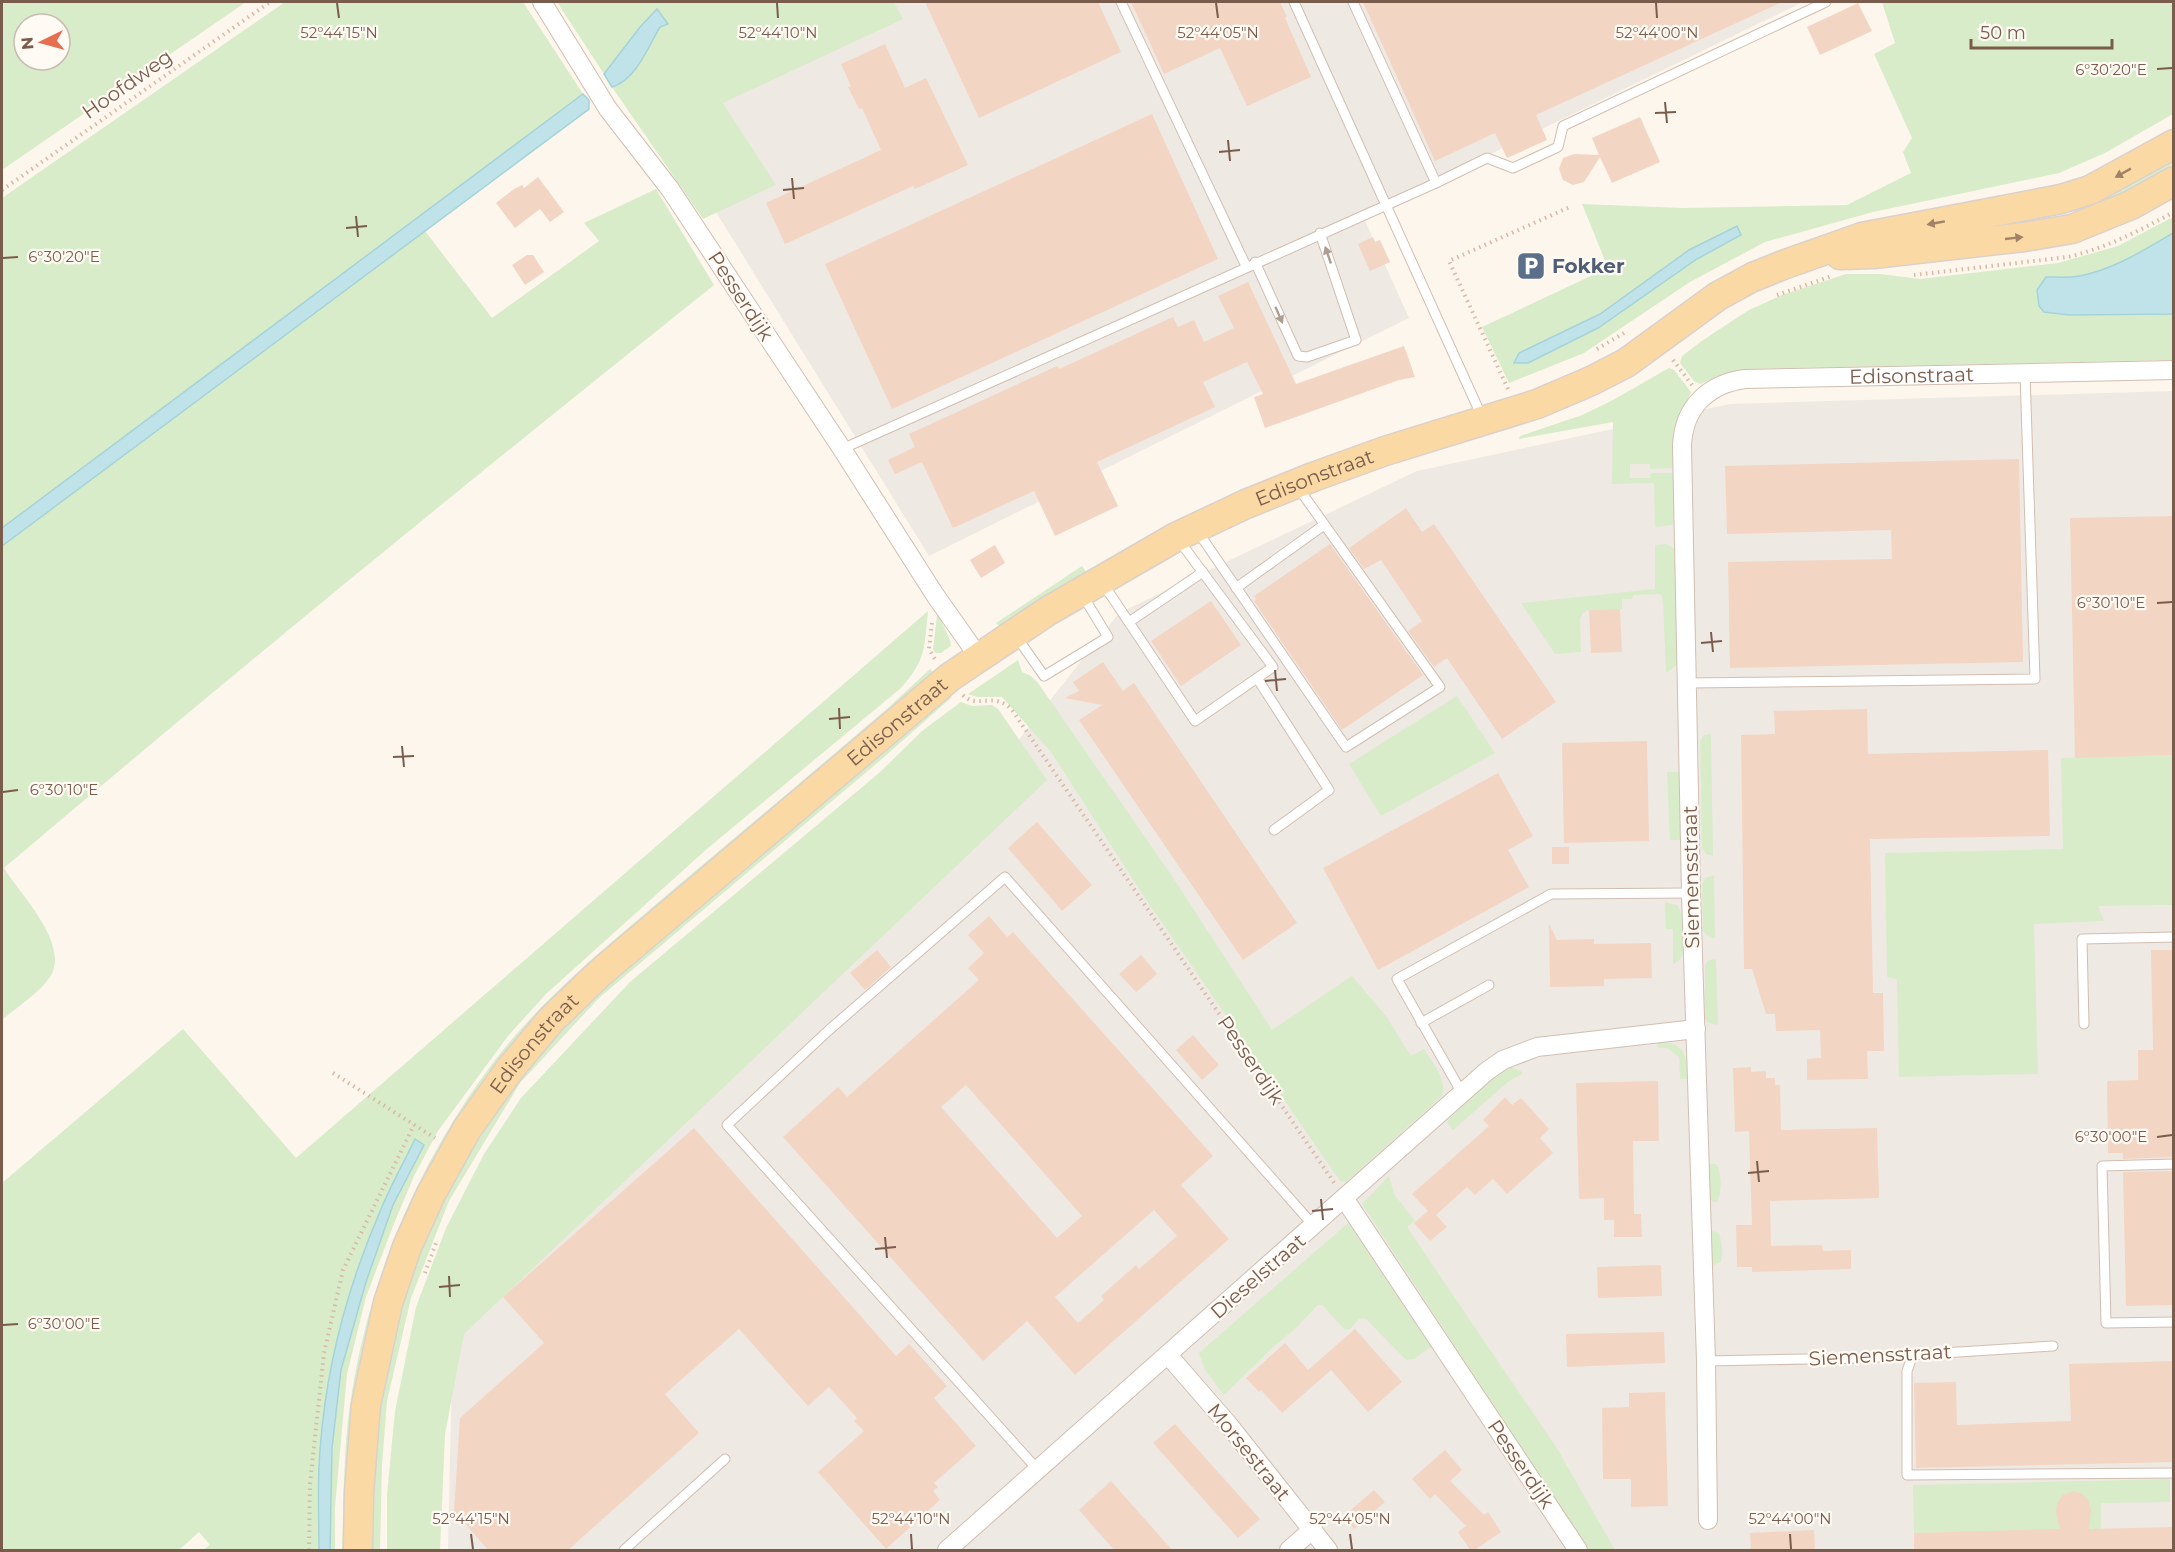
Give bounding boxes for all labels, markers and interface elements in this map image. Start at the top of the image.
north arrow [12,12,72,72]
scale bar [1971,12,2112,50]
text: 50 m [1980,22,2026,44]
text: 52°44'15"N [300,23,378,42]
text: 52°44'10"N [739,23,818,42]
text: 52°44'05"N [1177,23,1259,42]
text: 52°44'00"N [1616,23,1698,42]
text: N [18,36,38,51]
street label: Hoofdweg [77,44,177,124]
text: 6°30'20"E [2075,60,2147,79]
one-way arrow [2114,168,2131,178]
one-way arrow [1926,219,1945,228]
one-way arrow [2005,234,2024,243]
one-way arrow [1322,246,1332,264]
text: 6°30'20"E [28,247,100,266]
street label: Pesserdijk [703,247,779,345]
parking icon: Fokker [1515,250,1547,282]
place label: Fokker [1552,254,1625,278]
one-way arrow [1274,307,1284,325]
street label: Edisonstraat [1849,362,1974,389]
street label: Edisonstraat [1252,444,1377,511]
text: 6°30'10"E [2077,593,2145,612]
street label: Edisonstraat [842,672,953,771]
text: 6°30'10"E [30,780,98,799]
street label: Siemensstraat [1678,805,1704,949]
street label: Edisonstraat [484,988,583,1098]
street label: Pesserdijk [1213,1011,1289,1109]
text: 6°30'00"E [2075,1127,2147,1146]
street label: Dieselstraat [1206,1228,1310,1324]
text: 6°30'00"E [28,1314,100,1333]
street label: Siemensstraat [1808,1339,1952,1371]
street label: Morsestraat [1202,1398,1296,1506]
street label: Pesserdijk [1483,1415,1559,1513]
text: 52°44'15"N [432,1509,510,1528]
text: 52°44'10"N [872,1509,951,1528]
text: 52°44'05"N [1309,1509,1391,1528]
text: 52°44'00"N [1749,1509,1831,1528]

